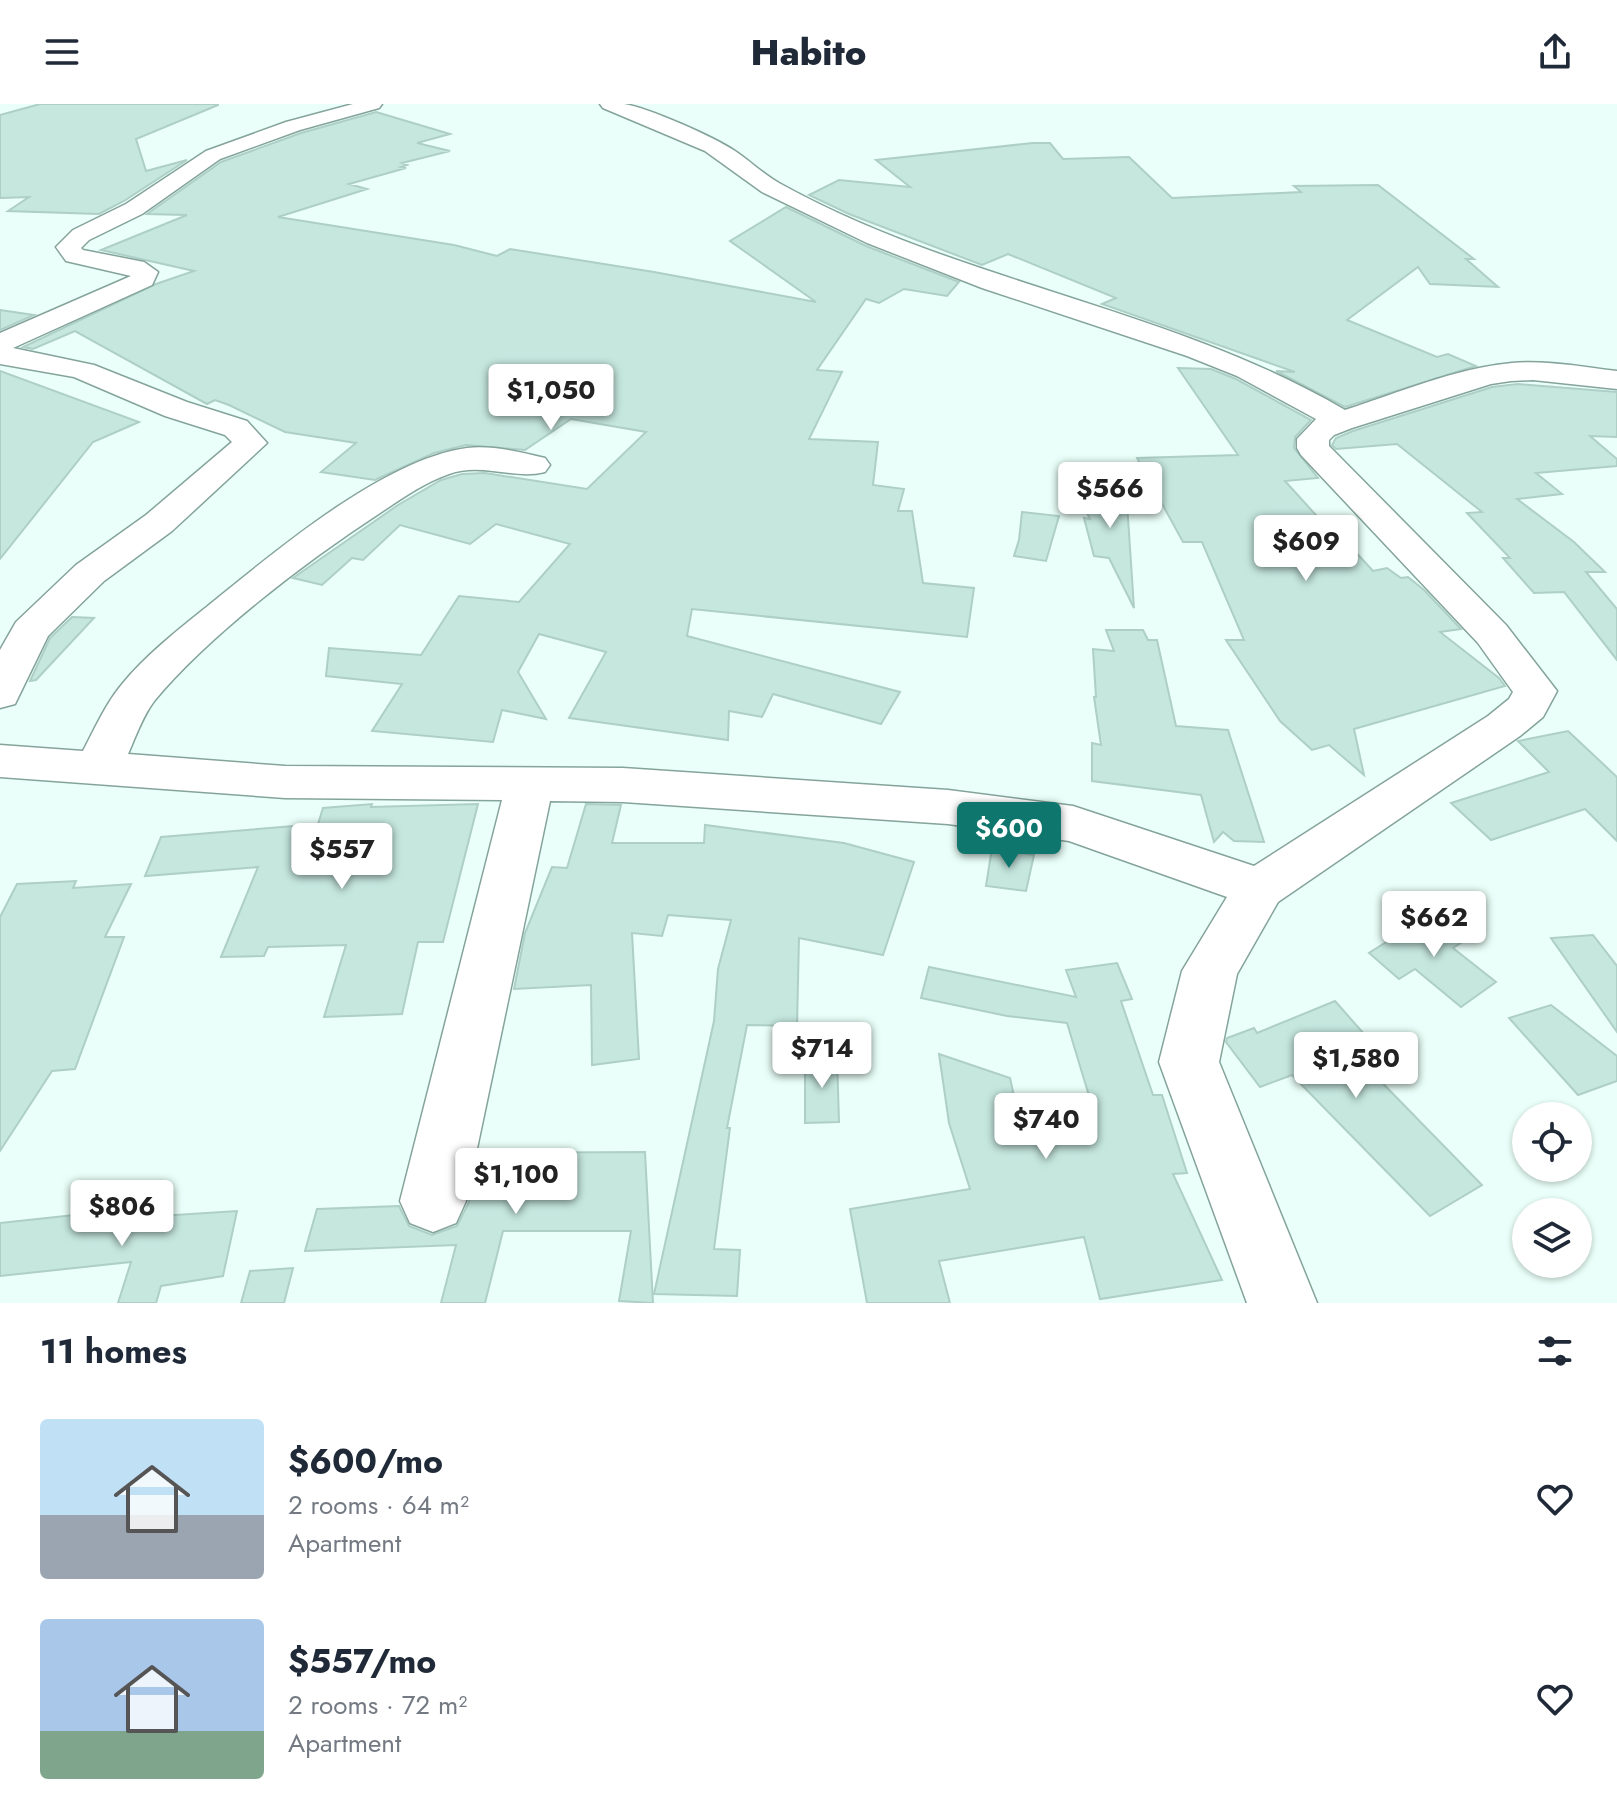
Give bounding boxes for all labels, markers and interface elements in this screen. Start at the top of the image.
text: Habito [751,26,866,78]
icon: menu [40,30,84,74]
icon: share [1533,30,1577,74]
pin: $1,050 [486,364,616,432]
text: $1,050 [506,371,596,409]
pin: $566 [1063,462,1157,530]
text: $566 [1076,469,1144,507]
pin: $609 [1259,515,1353,583]
text: $609 [1272,522,1340,560]
pin: $600 [962,802,1056,870]
text: $600 [975,809,1043,847]
pin: $557 [295,823,389,891]
text: $557 [309,830,375,868]
pin: $662 [1387,891,1481,959]
text: $662 [1400,898,1468,936]
pin: $714 [775,1022,869,1090]
text: $714 [790,1029,854,1067]
pin: $1,580 [1291,1032,1421,1100]
text: $1,580 [1312,1039,1400,1077]
pin: $740 [999,1093,1093,1161]
text: $740 [1012,1100,1080,1138]
map controls [1512,1102,1592,1278]
button: locate [1512,1102,1592,1182]
pin: $1,100 [451,1148,581,1216]
text: $1,100 [473,1155,559,1193]
pin: $806 [75,1180,169,1248]
text: $806 [88,1187,156,1225]
button: layers [1512,1198,1592,1278]
text: 11 homes [40,1327,187,1376]
icon: filters [1533,1329,1577,1373]
text: $600/mo [288,1437,443,1486]
icon: home [104,1451,200,1547]
icon: heart [1533,1477,1577,1521]
text: 2 rooms · 64 m² [288,1486,469,1524]
text: Apartment [288,1524,401,1562]
text: $557/mo [288,1637,436,1686]
icon: home [104,1651,200,1747]
icon: heart [1533,1677,1577,1721]
text: 2 rooms · 72 m² [288,1686,467,1724]
text: Apartment [288,1724,401,1762]

